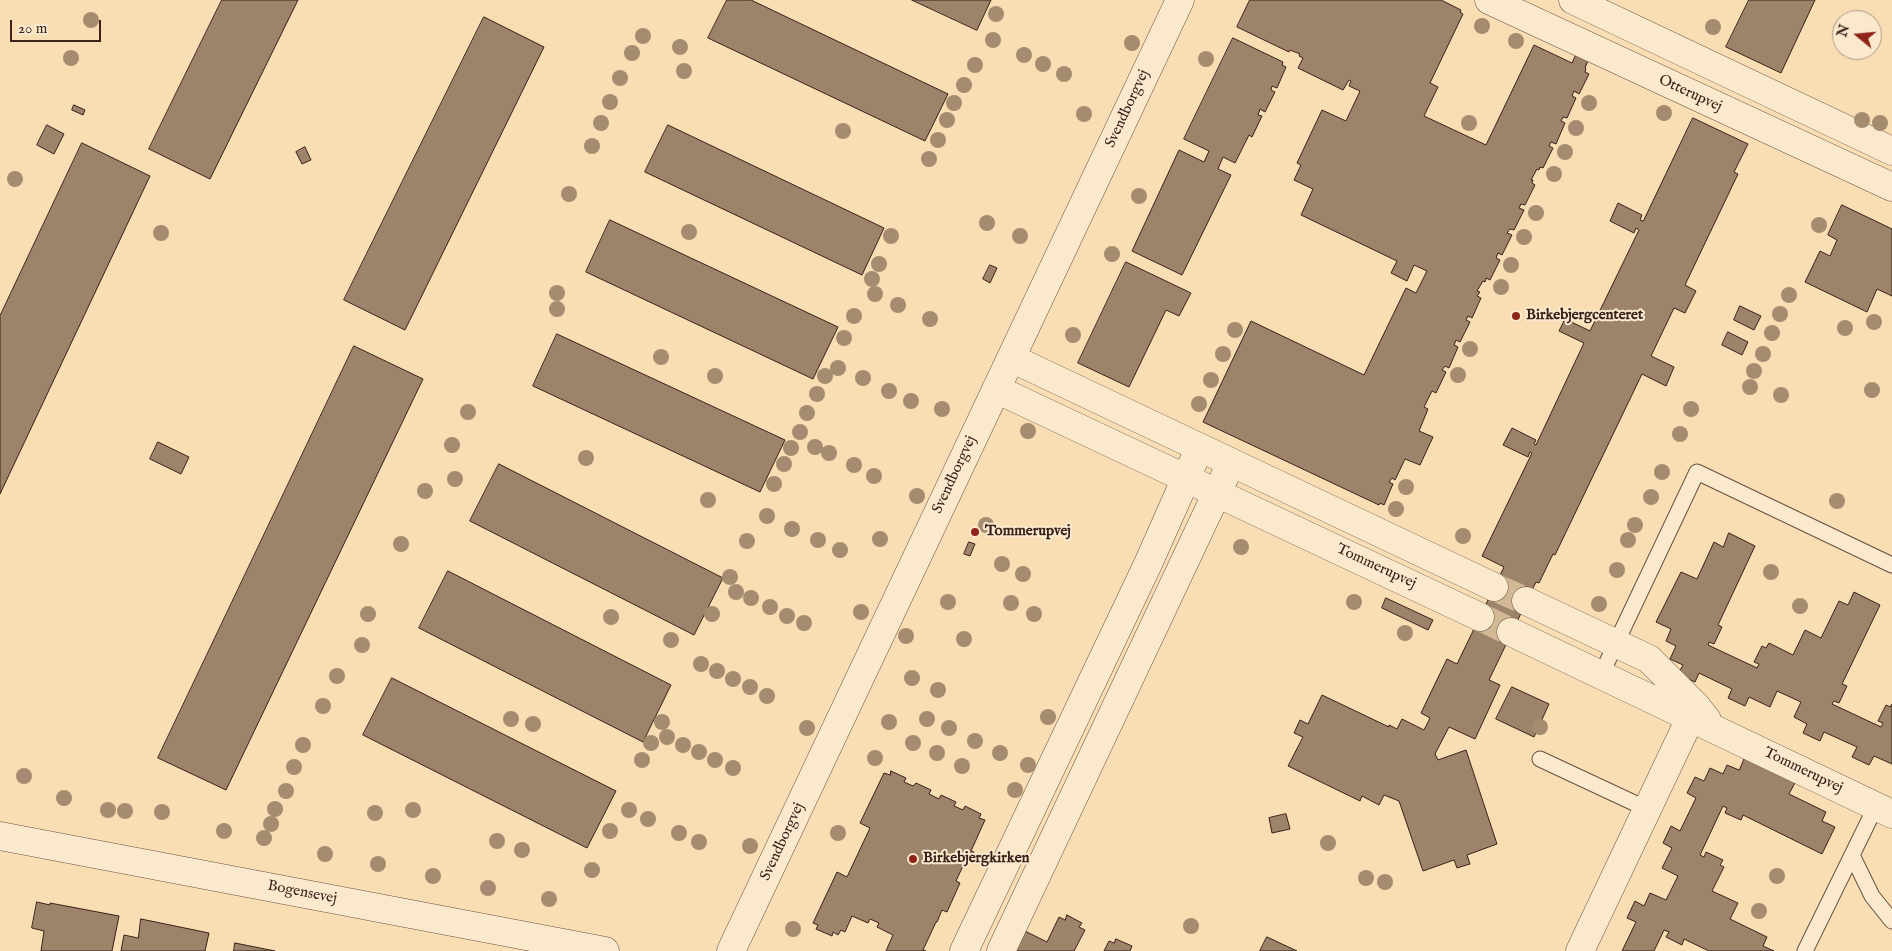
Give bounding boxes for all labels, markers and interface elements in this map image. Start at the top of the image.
scale bar [12,10,104,42]
north arrow [1832,10,1882,60]
text: 20 m [18,19,47,38]
text: N [1833,22,1854,39]
street label: Svendborgvej [1102,67,1154,151]
street label: Otterupvej [1655,72,1725,116]
place label: Birkebjergcenteret [1526,307,1643,325]
marker: Birkebjergcenteret [1510,310,1522,322]
street label: Svendborgvej [929,433,981,517]
place label: Tommerupvej [985,523,1071,541]
marker: Tommerupvej [969,526,981,538]
street label: Tommerupvej [1333,541,1419,593]
street label: Tommerupvej [1760,744,1846,798]
street label: Svendborgvej [757,800,809,884]
place label: Birkebjergkirken [923,850,1030,868]
marker: Birkebjergkirken [907,853,919,865]
street label: Bogensevej [266,877,338,909]

